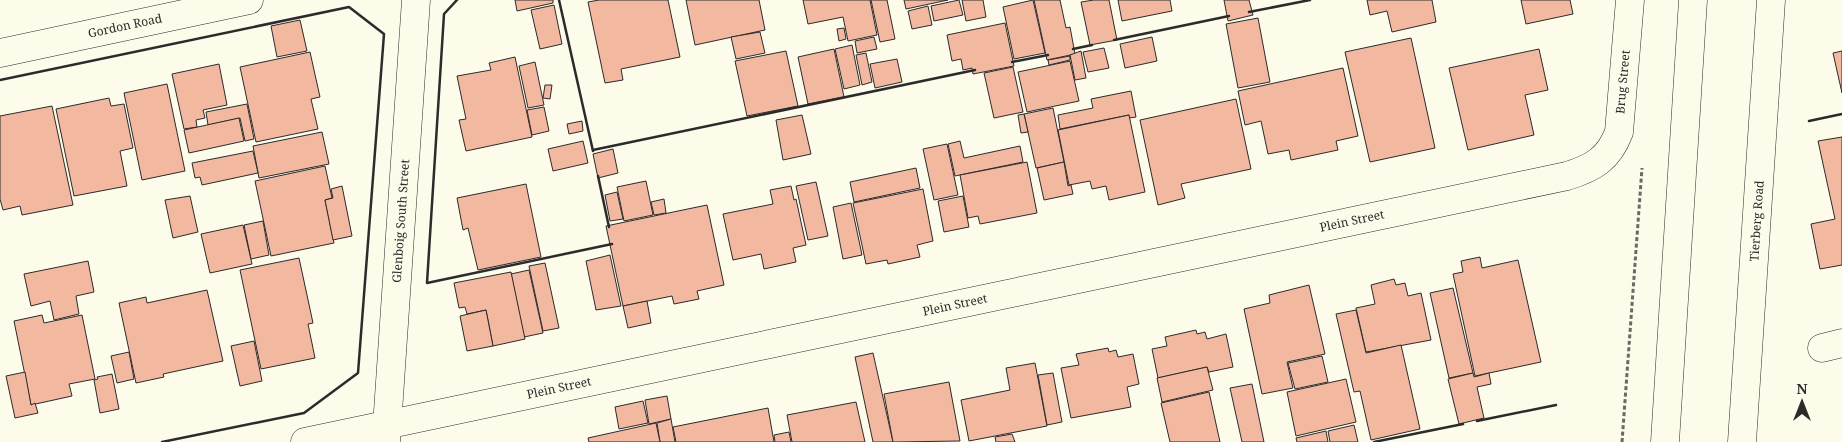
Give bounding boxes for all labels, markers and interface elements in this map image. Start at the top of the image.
street label: Gordon Road [86,9,164,42]
street label: Brug Street [1611,49,1634,115]
street label: Glenboig South Street [388,159,413,283]
street label: Tierberg Road [1745,179,1768,262]
street label: Plein Street [1318,205,1386,236]
street label: Plein Street [921,289,989,320]
street label: Plein Street [525,372,593,403]
north arrow [1777,377,1827,427]
text: N [1796,379,1808,398]

